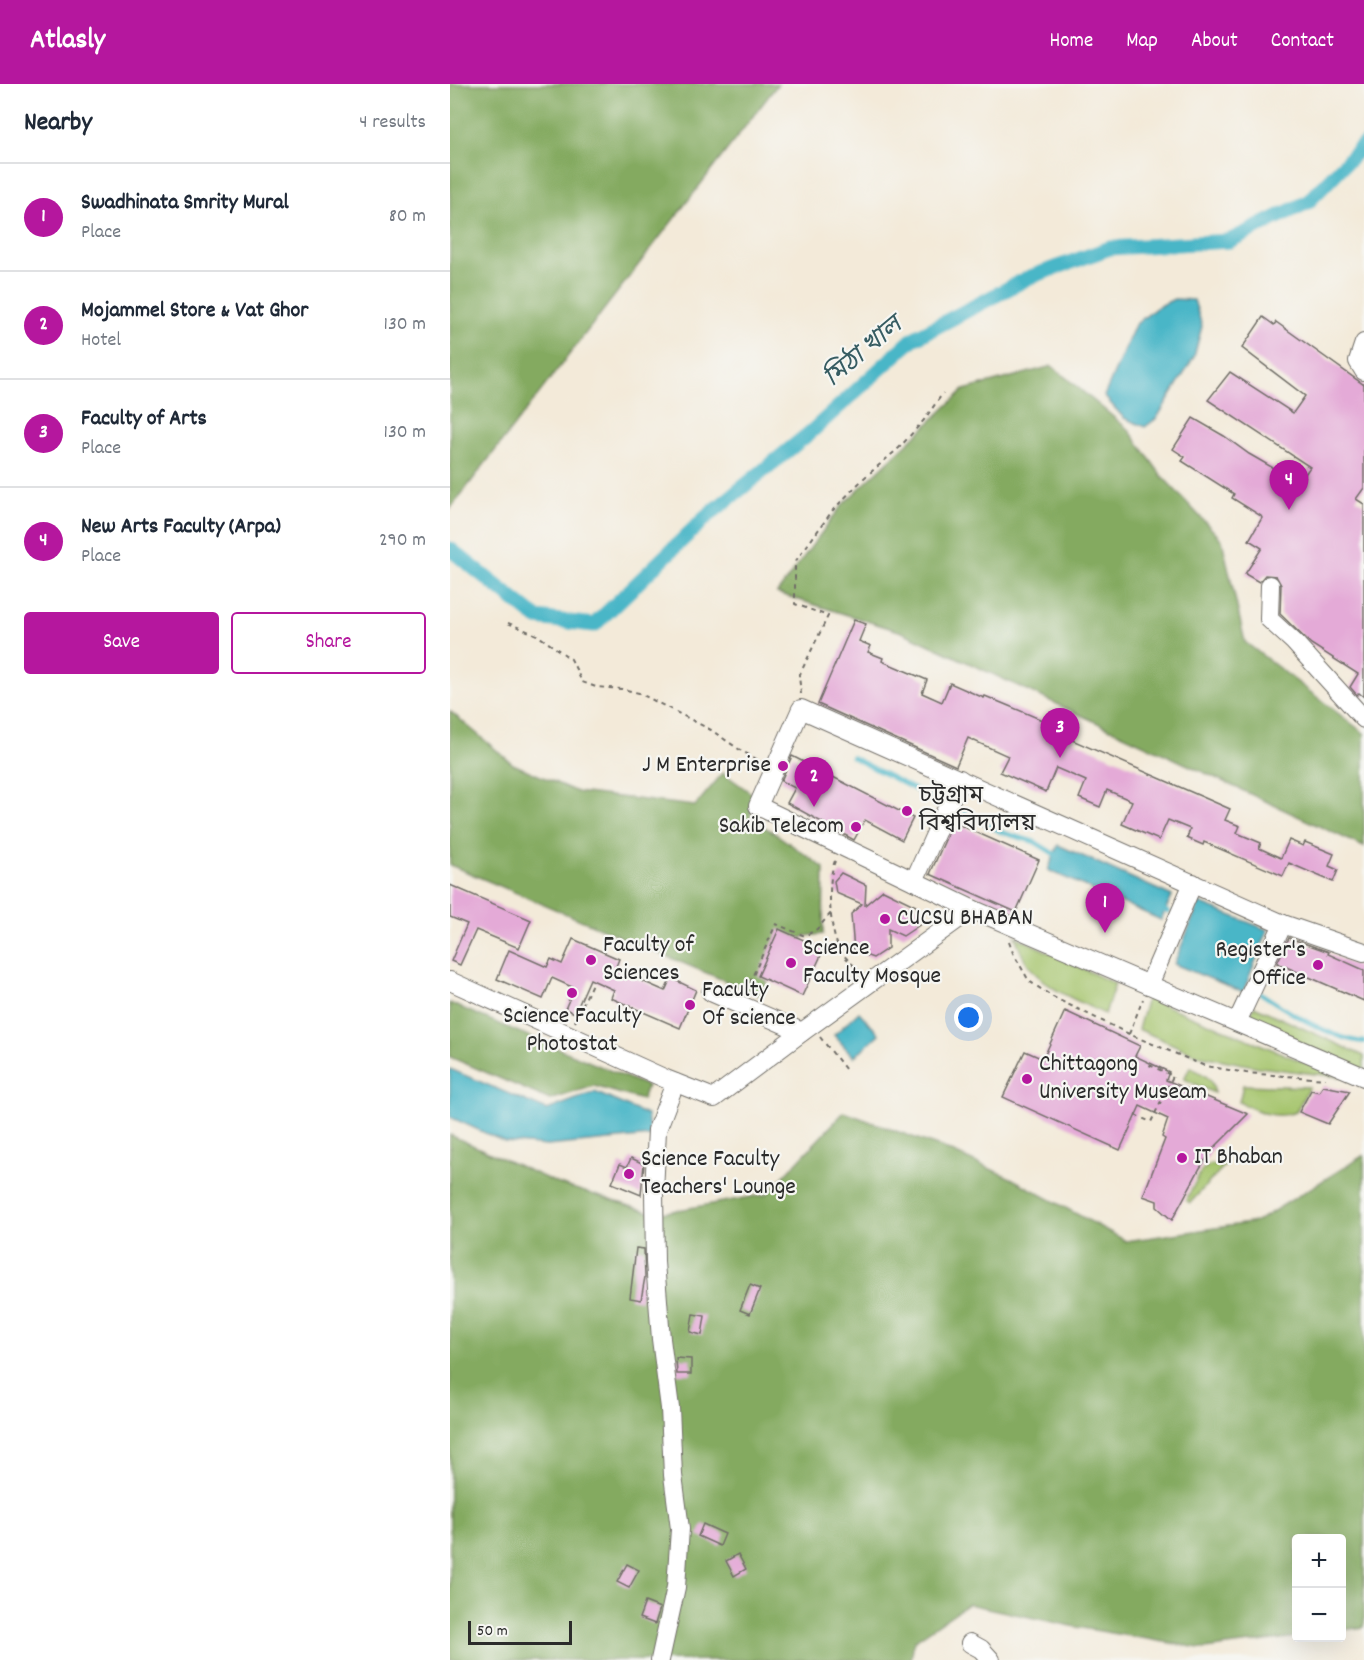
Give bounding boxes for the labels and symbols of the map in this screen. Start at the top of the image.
water label: মিঠা খাল [817,306,915,397]
pin: 4 [1270,460,1308,510]
pin: 3 [1040,708,1080,758]
place label: J M Enterprise [642,749,771,783]
pin: 2 [794,758,834,807]
marker: J M Enterprise [776,759,790,773]
place label: চট্টগ্রাম বিশ্ববিদ্যালয় [918,780,1036,842]
marker: চট্টগ্রাম বিশ্ববিদ্যালয় [900,804,914,818]
place label: Sakib Telecom [719,810,844,844]
marker: Sakib Telecom [849,820,863,834]
pin: 1 [1086,884,1124,933]
place label: CUCSU BHABAN [897,902,1033,936]
marker: CUCSU BHABAN [878,912,892,926]
place label: Faculty of Sciences [603,929,694,991]
place label: Science Faculty Mosque [803,932,941,994]
place label: Register's Office [1216,934,1306,996]
marker: Faculty of Sciences [584,953,598,967]
marker: Science Faculty Mosque [784,956,798,970]
marker: Register's Office [1311,958,1325,972]
place label: Faculty Of science [702,974,796,1036]
marker: Science Faculty Photostat [565,986,579,1000]
marker: Faculty Of science [683,998,697,1012]
place label: Science Faculty Photostat [503,1000,642,1062]
your location [954,1003,983,1032]
place label: Chittagong University Museam [1039,1048,1207,1110]
marker: Chittagong University Museam [1020,1072,1034,1086]
place label: IT Bhaban [1194,1141,1283,1175]
place label: Science Faculty Teachers' Lounge [641,1143,796,1205]
marker: IT Bhaban [1175,1151,1189,1165]
marker: Science Faculty Teachers' Lounge [622,1167,636,1181]
scale bar [468,1618,572,1646]

